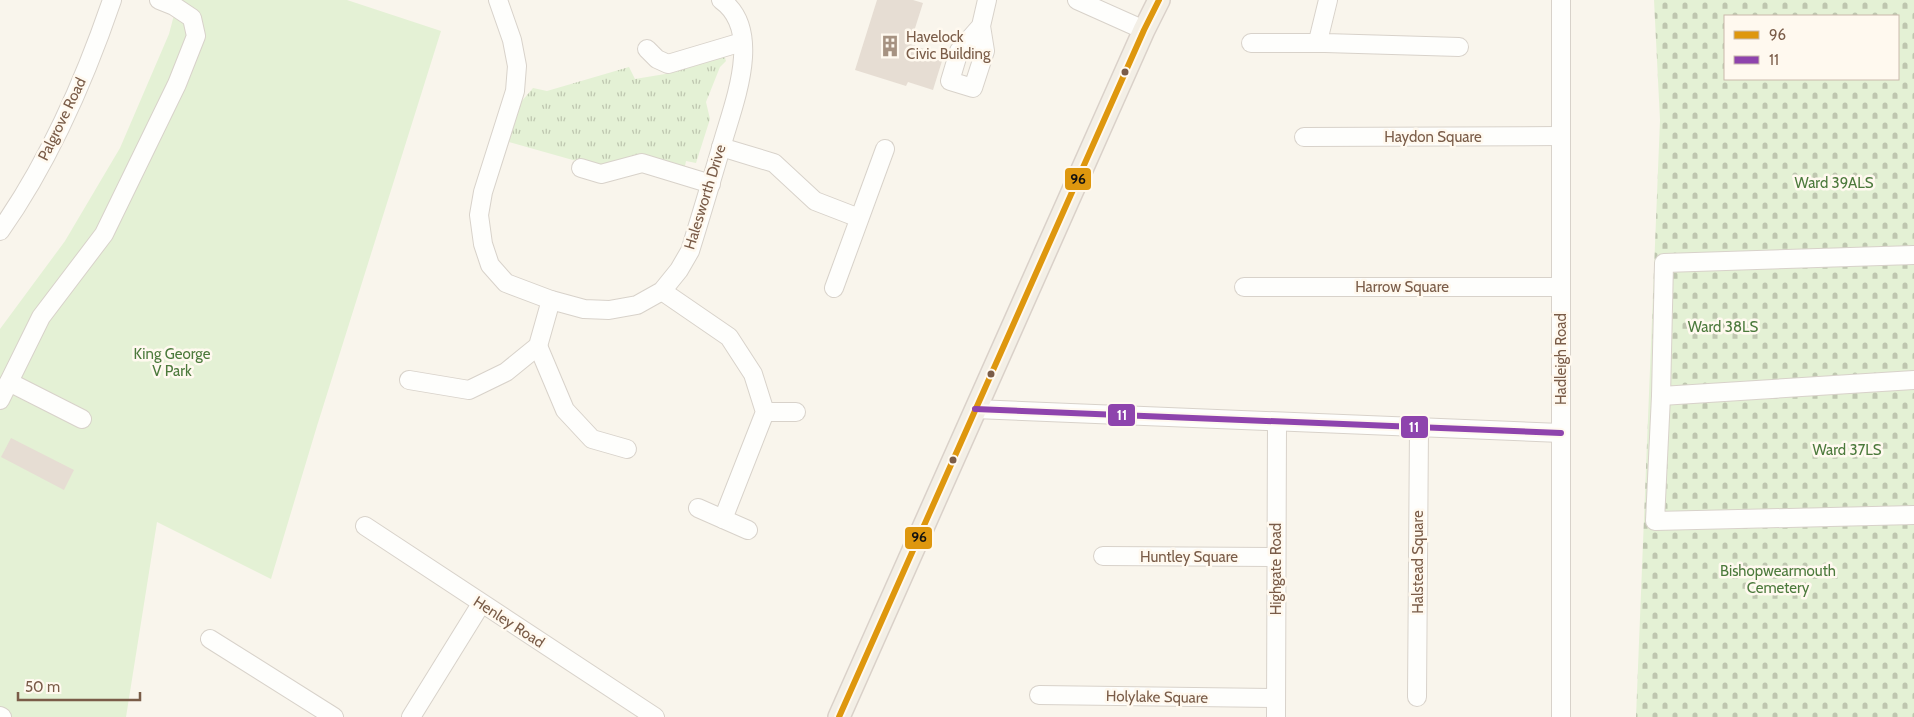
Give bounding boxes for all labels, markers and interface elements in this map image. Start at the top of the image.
legend [1724,15,1899,80]
text: 96 [1769,26,1786,44]
place label: Havelock Civic Building [906,28,991,63]
building icon: Havelock Civic Building [877,33,903,59]
text: 11 [1769,51,1779,69]
unlabelled marker [1120,67,1130,77]
street label: Palgrove Road [34,75,90,163]
street label: Haydon Square [1384,128,1482,146]
street label: Halesworth Drive [680,142,730,252]
line badge: 96 [1064,167,1092,191]
text: 96 [1070,170,1086,188]
park label: Ward 39ALS [1795,174,1874,192]
street label: Harrow Square [1355,278,1449,296]
street label: Hadleigh Road [1552,313,1570,405]
park label: Ward 38LS [1688,318,1758,336]
park label: King George V Park [134,345,211,380]
unlabelled marker [986,369,996,379]
line badge: 11 [1107,403,1136,427]
text: 11 [1117,406,1127,424]
line badge: 11 [1400,415,1429,439]
text: 11 [1409,418,1419,436]
park label: Ward 37LS [1813,441,1882,459]
unlabelled marker [948,455,958,465]
street label: Halstead Square [1409,510,1427,614]
street label: Highgate Road [1267,523,1285,615]
line badge: 96 [904,526,933,550]
text: 96 [911,528,927,546]
street label: Huntley Square [1140,548,1238,566]
park label: Bishopwearmouth Cemetery [1720,562,1836,597]
street label: Henley Road [470,592,548,652]
scale bar [18,670,140,702]
text: 50 m [25,678,60,696]
street label: Holylake Square [1106,687,1209,707]

